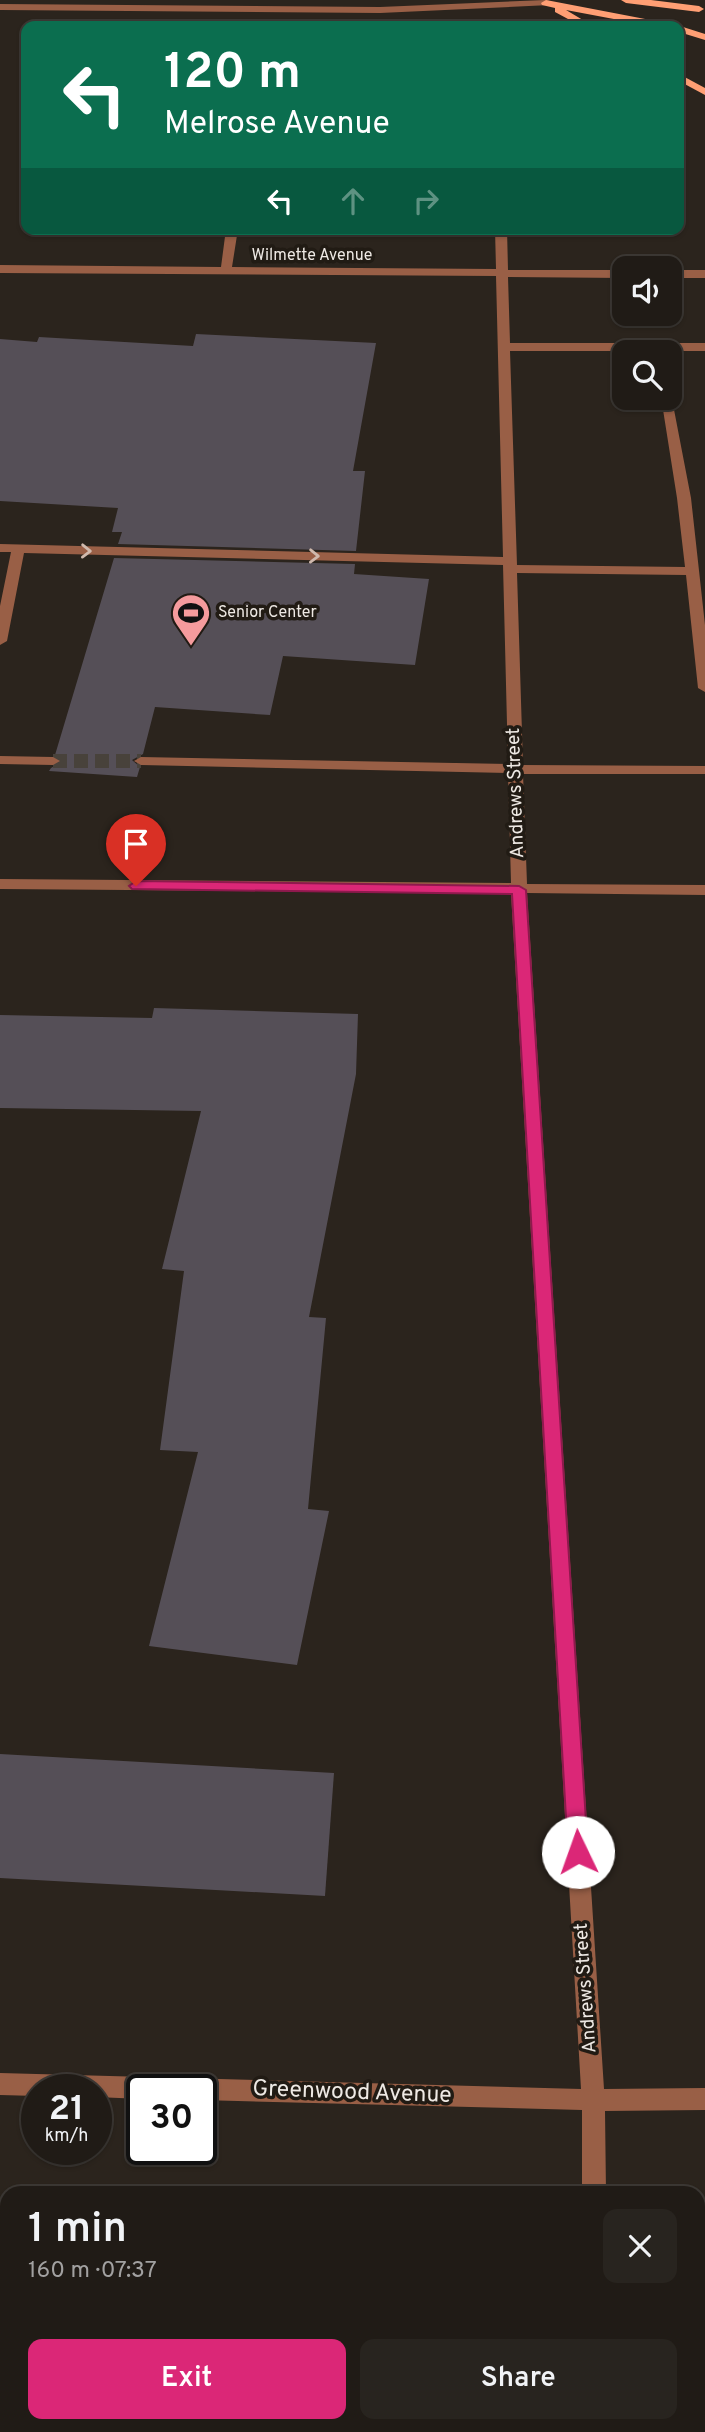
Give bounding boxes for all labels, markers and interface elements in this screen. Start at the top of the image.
text: 120 m [164,44,301,106]
icon: left [49,49,140,140]
text: Melrose Avenue [164,105,390,145]
icon: left [261,182,299,220]
icon: ahead [334,182,372,220]
icon: right [407,182,445,220]
street label: Wilmette Avenue [252,246,372,266]
map controls [612,256,682,410]
button: sound [612,256,682,326]
button: search [612,340,682,410]
one-way arrow [81,543,92,558]
one-way arrow [309,548,319,564]
sports icon: Senior Center [170,592,212,647]
place label: Senior Center [218,603,317,623]
street label: Andrews Street [502,727,530,859]
pin [106,814,166,886]
icon: arrive [117,825,155,863]
position arrow [541,1815,615,1889]
street label: Andrews Street [569,1922,603,2054]
speed limit sign: 30 [126,2074,217,2165]
street label: Greenwood Avenue [252,2075,452,2111]
text: 21 [49,2088,84,2132]
text: km/h [45,2125,88,2148]
text: 1 min [28,2204,127,2257]
button: close [603,2209,677,2283]
text: 160 m · 07:37 [28,2257,157,2286]
button: Exit [28,2339,346,2419]
button: Share [360,2339,677,2419]

